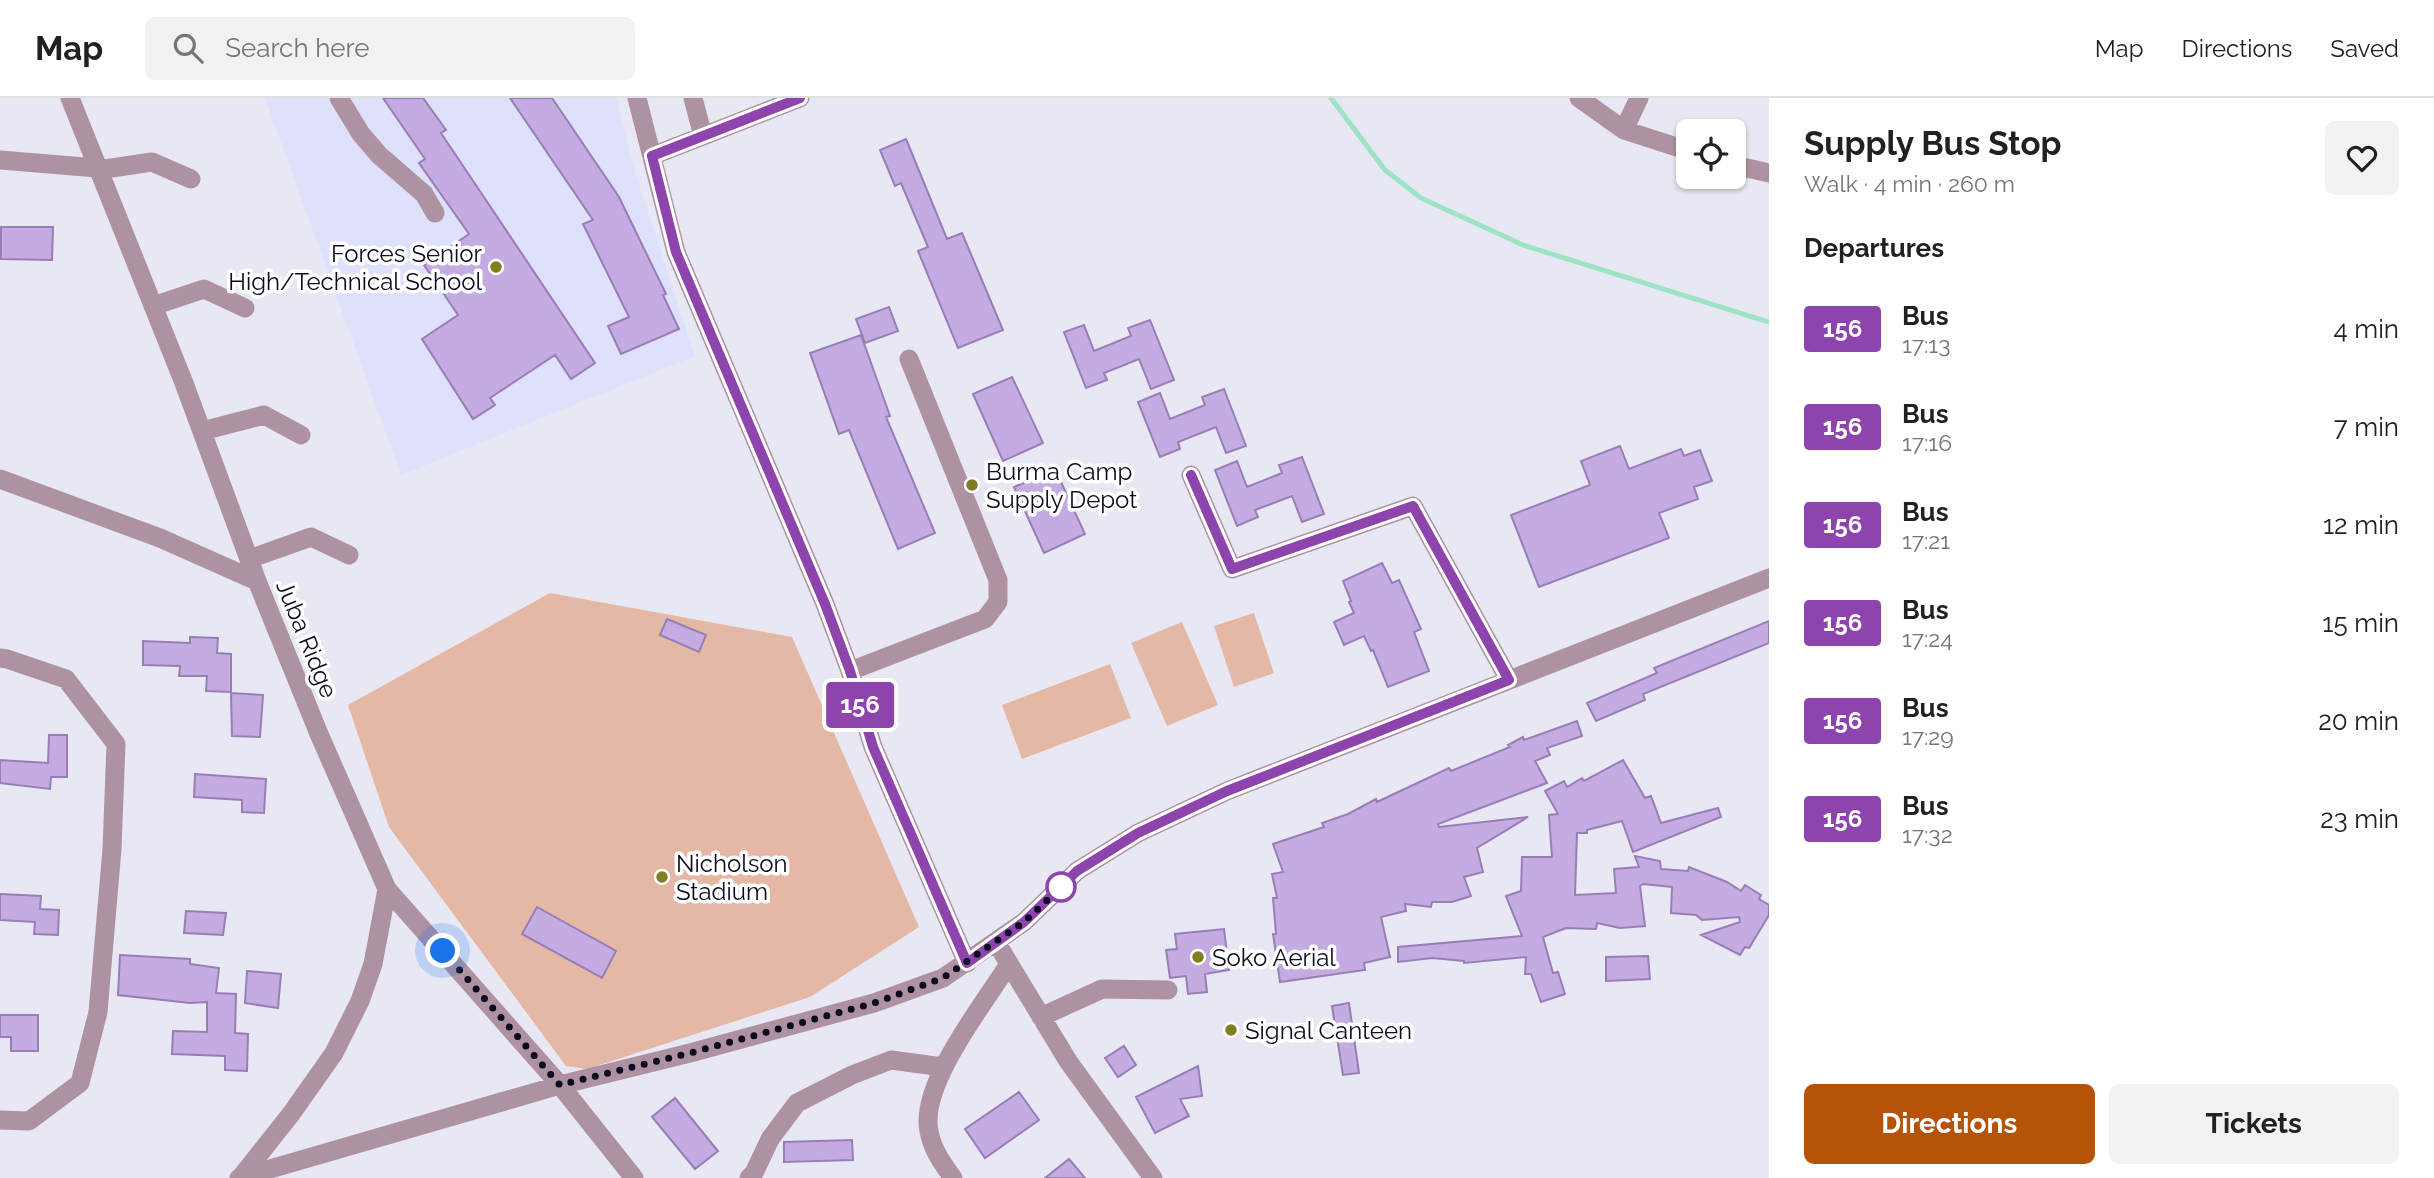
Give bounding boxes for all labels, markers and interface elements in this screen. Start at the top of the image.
search box [145,17,635,80]
text: Map [35,29,103,68]
icon: search [169,29,207,67]
text: Search here [225,33,370,63]
text: Map [2095,34,2144,63]
text: Directions [2182,34,2292,63]
text: Saved [2330,34,2399,63]
map controls [1676,119,1746,189]
button: locate [1676,119,1746,189]
button: heart [2325,121,2399,195]
text: Supply Bus Stop [1804,124,2061,163]
text: Walk · 4 min · 260 m [1804,170,2015,197]
text: Departures [1804,233,1944,263]
place label: Forces Senior High/Technical School [228,239,483,296]
marker: Forces Senior High/Technical School [488,259,504,275]
text: Bus [1902,301,1949,331]
text: 156 [1823,314,1862,343]
text: 4 min [2333,314,2399,344]
text: 17:13 [1902,331,1950,358]
text: Bus [1902,399,1949,429]
text: 156 [1823,412,1862,441]
text: 7 min [2334,412,2399,442]
text: 17:16 [1902,429,1952,456]
place label: Burma Camp Supply Depot [986,457,1137,514]
marker: Burma Camp Supply Depot [964,477,980,493]
text: Bus [1902,497,1949,527]
text: 156 [1823,510,1862,539]
text: 12 min [2323,510,2399,540]
text: 17:21 [1902,527,1950,554]
street label: Juba Ridge [270,576,344,702]
text: Bus [1902,595,1949,625]
text: 156 [1823,608,1862,637]
text: 15 min [2322,608,2399,638]
text: 17:24 [1902,625,1953,652]
line badge: 156 [820,682,900,728]
text: 156 [840,690,880,719]
text: Bus [1902,693,1949,723]
text: 156 [1823,706,1862,735]
text: 20 min [2318,706,2399,736]
text: 17:29 [1902,723,1954,750]
text: Bus [1902,791,1949,821]
text: 156 [1823,804,1862,833]
text: 23 min [2320,804,2399,834]
text: 17:32 [1902,821,1953,848]
place label: Nicholson Stadium [676,849,788,906]
marker: Nicholson Stadium [654,869,670,885]
unlabelled marker [1046,872,1076,902]
your location [425,933,460,968]
place label: Soko Aerial [1212,943,1336,972]
marker: Soko Aerial [1190,949,1206,965]
place label: Signal Canteen [1245,1016,1412,1045]
marker: Signal Canteen [1223,1022,1239,1038]
button: Directions [1804,1084,2095,1164]
button: Tickets [2109,1084,2399,1164]

